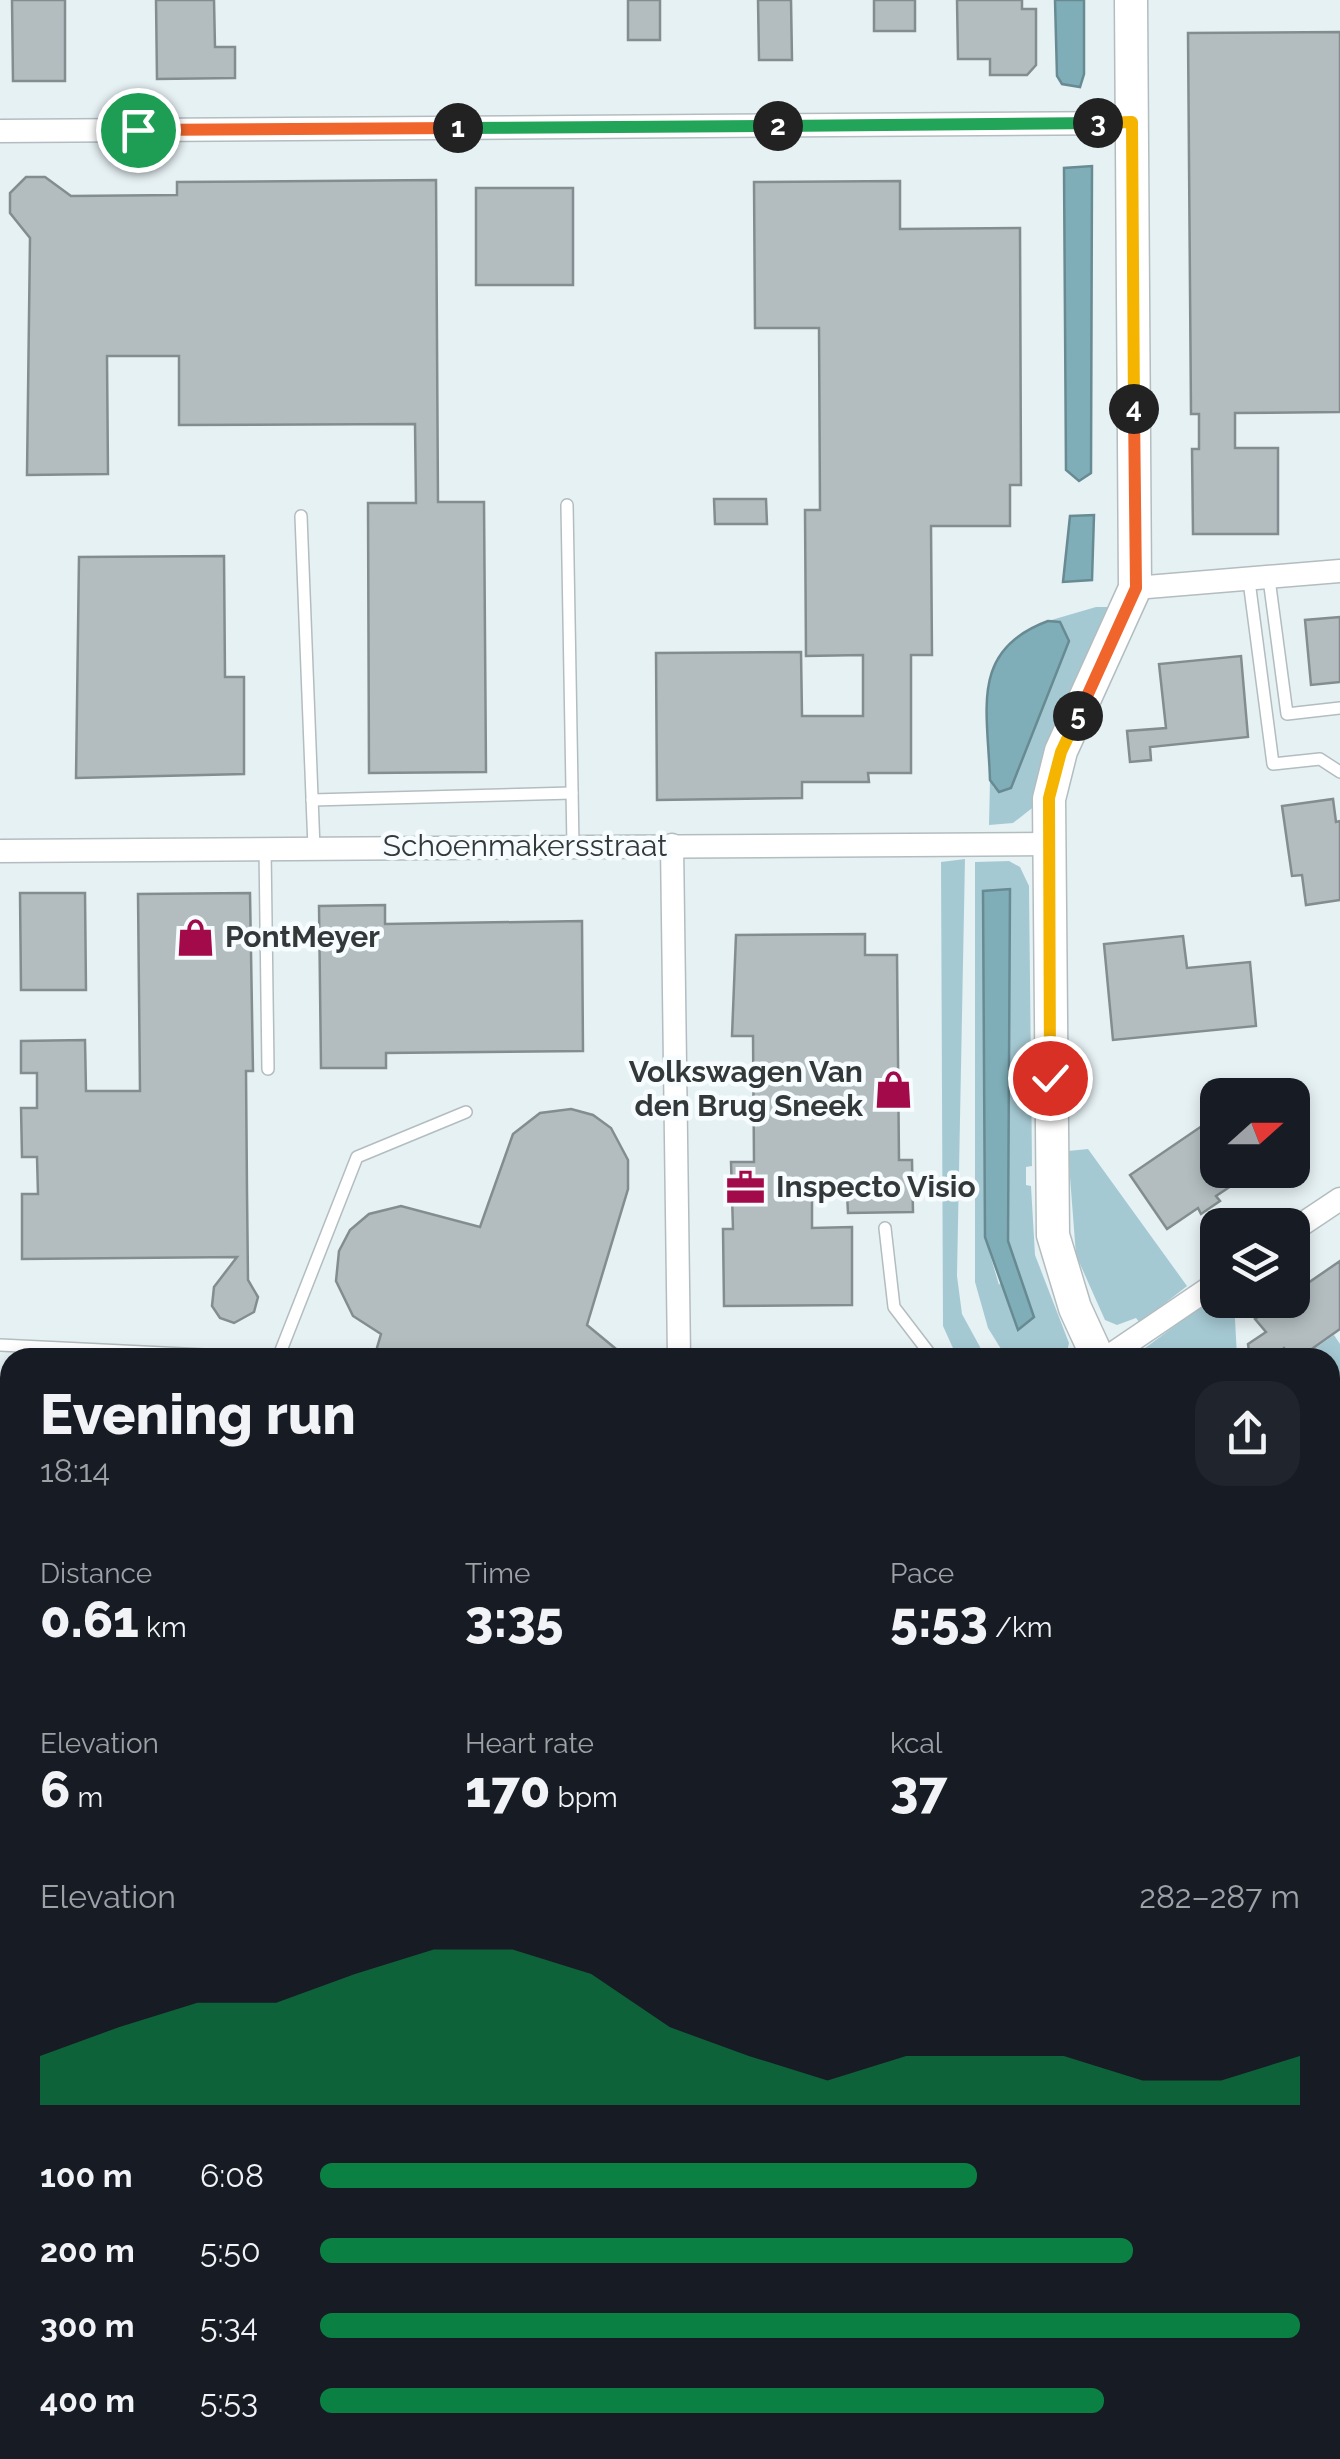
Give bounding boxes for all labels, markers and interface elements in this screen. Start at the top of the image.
pin [96,88,181,173]
pin: 3 [1073,98,1123,148]
pin: 2 [753,101,803,151]
icon: arrive [111,103,166,158]
pin: 1 [433,103,483,153]
text: 3 [1090,106,1106,139]
text: 2 [770,109,786,142]
text: 1 [451,111,465,144]
pin: 4 [1109,384,1159,434]
text: 4 [1126,392,1142,425]
pin: 5 [1053,691,1103,741]
text: 5 [1070,699,1086,732]
street label: Schoenmakersstraat [383,828,667,863]
shop icon: PontMeyer [174,916,216,958]
place label: PontMeyer [225,919,380,954]
pin [1008,1036,1093,1121]
icon: check [1023,1051,1078,1106]
place label: Volkswagen Van den Brug Sneek [629,1054,863,1123]
shop icon: Volkswagen Van den Brug Sneek [872,1068,914,1110]
north arrow [1200,1078,1310,1188]
map controls [1200,1078,1310,1318]
office icon: Inspecto Visio [725,1166,767,1208]
place label: Inspecto Visio [776,1169,976,1204]
button: layers [1200,1208,1310,1318]
button: share [1195,1381,1300,1486]
text: Evening run [40,1382,356,1447]
text: 18:14 [40,1452,110,1489]
text: Distance [40,1557,152,1590]
text: Time [465,1557,530,1590]
text: Pace [890,1557,954,1590]
text: 0.61 [40,1590,139,1649]
text: 3:35 [465,1590,564,1649]
text: 5:53 [890,1590,988,1649]
text: km [139,1611,187,1644]
text: /km [988,1611,1053,1644]
text: Elevation [40,1727,159,1760]
text: Heart rate [465,1727,594,1760]
text: kcal [890,1727,942,1760]
text: 6 [40,1760,70,1819]
text: 170 [465,1760,550,1819]
text: 37 [890,1760,947,1819]
text: m [70,1781,103,1814]
text: bpm [550,1781,618,1814]
text: Elevation [40,1878,176,1915]
text: 282–287 m [1139,1878,1300,1915]
text: 100 m [40,2157,133,2194]
text: 6:08 [200,2157,264,2194]
text: 200 m [40,2232,135,2269]
text: 5:50 [200,2232,260,2269]
text: 300 m [40,2307,135,2344]
text: 5:34 [200,2307,258,2344]
text: 400 m [40,2382,135,2419]
text: 5:53 [200,2382,258,2419]

